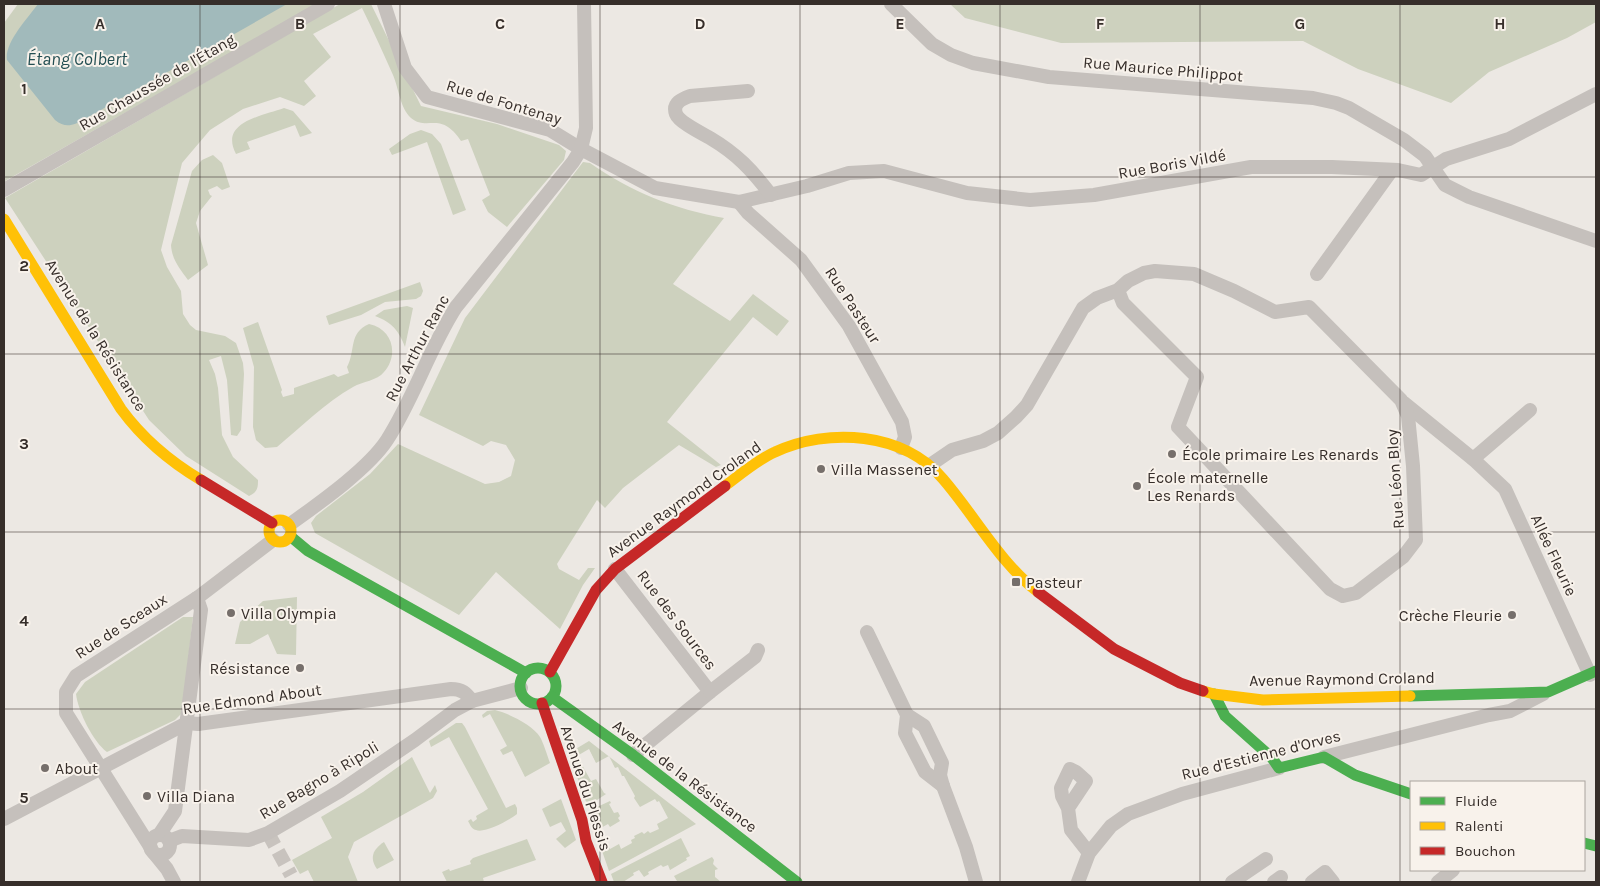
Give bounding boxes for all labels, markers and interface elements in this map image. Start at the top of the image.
text: A [95,14,105,33]
text: B [295,14,305,33]
text: C [495,14,505,33]
text: D [695,14,706,33]
text: E [895,14,905,33]
text: F [1096,14,1105,33]
text: G [1295,14,1305,33]
text: H [1494,14,1506,33]
street label: Rue Chaussée de l'Étang [76,29,238,135]
water label: Étang Colbert [27,48,128,70]
street label: Rue Maurice Philippot [1082,53,1244,85]
street label: Rue de Fontenay [444,75,564,129]
text: 1 [21,79,27,98]
street label: Rue Boris Vildé [1117,145,1227,183]
text: 2 [19,256,29,275]
street label: Avenue de la Résistance [41,256,151,414]
street label: Rue Pasteur [821,263,885,347]
street label: Rue Arthur Ranc [381,291,453,405]
street label: Rue Léon Bloy [1382,428,1408,530]
text: 3 [19,434,29,453]
street label: Avenue Raymond Croland [603,437,765,561]
place label: École primaire Les Renards [1182,445,1379,464]
marker: École primaire Les Renards [1166,448,1178,460]
place label: Villa Massenet [831,460,938,479]
marker: Villa Massenet [815,463,827,475]
place label: École maternelle Les Renards [1147,468,1268,505]
marker: École maternelle Les Renards [1131,480,1143,492]
street label: Allée Fleurie [1527,511,1581,599]
street label: Rue des Sources [633,566,721,674]
place label: Pasteur [1026,573,1082,592]
marker: Pasteur [1010,576,1022,588]
street label: Rue de Sceaux [71,589,171,663]
place label: Villa Olympia [241,604,337,623]
place label: Crèche Fleurie [1399,606,1502,625]
marker: Villa Olympia [225,607,237,619]
marker: Crèche Fleurie [1506,609,1518,621]
text: 4 [19,611,29,630]
place label: Résistance [209,659,290,678]
marker: Résistance [294,662,306,674]
street label: Avenue Raymond Croland [1249,668,1435,690]
street label: Rue Edmond About [181,680,323,718]
street label: Avenue de la Résistance [609,716,761,836]
street label: Avenue du Plessis [557,723,615,853]
street label: Rue d'Estienne d'Orves [1179,726,1343,784]
street label: Rue Bagno à Ripoli [256,737,382,823]
place label: About [55,759,98,778]
marker: About [39,762,51,774]
legend [1410,781,1585,871]
place label: Villa Diana [157,787,235,806]
text: 5 [19,788,29,807]
marker: Villa Diana [141,790,153,802]
text: Fluide [1455,792,1497,810]
text: Ralenti [1455,817,1504,835]
text: Bouchon [1455,842,1516,860]

